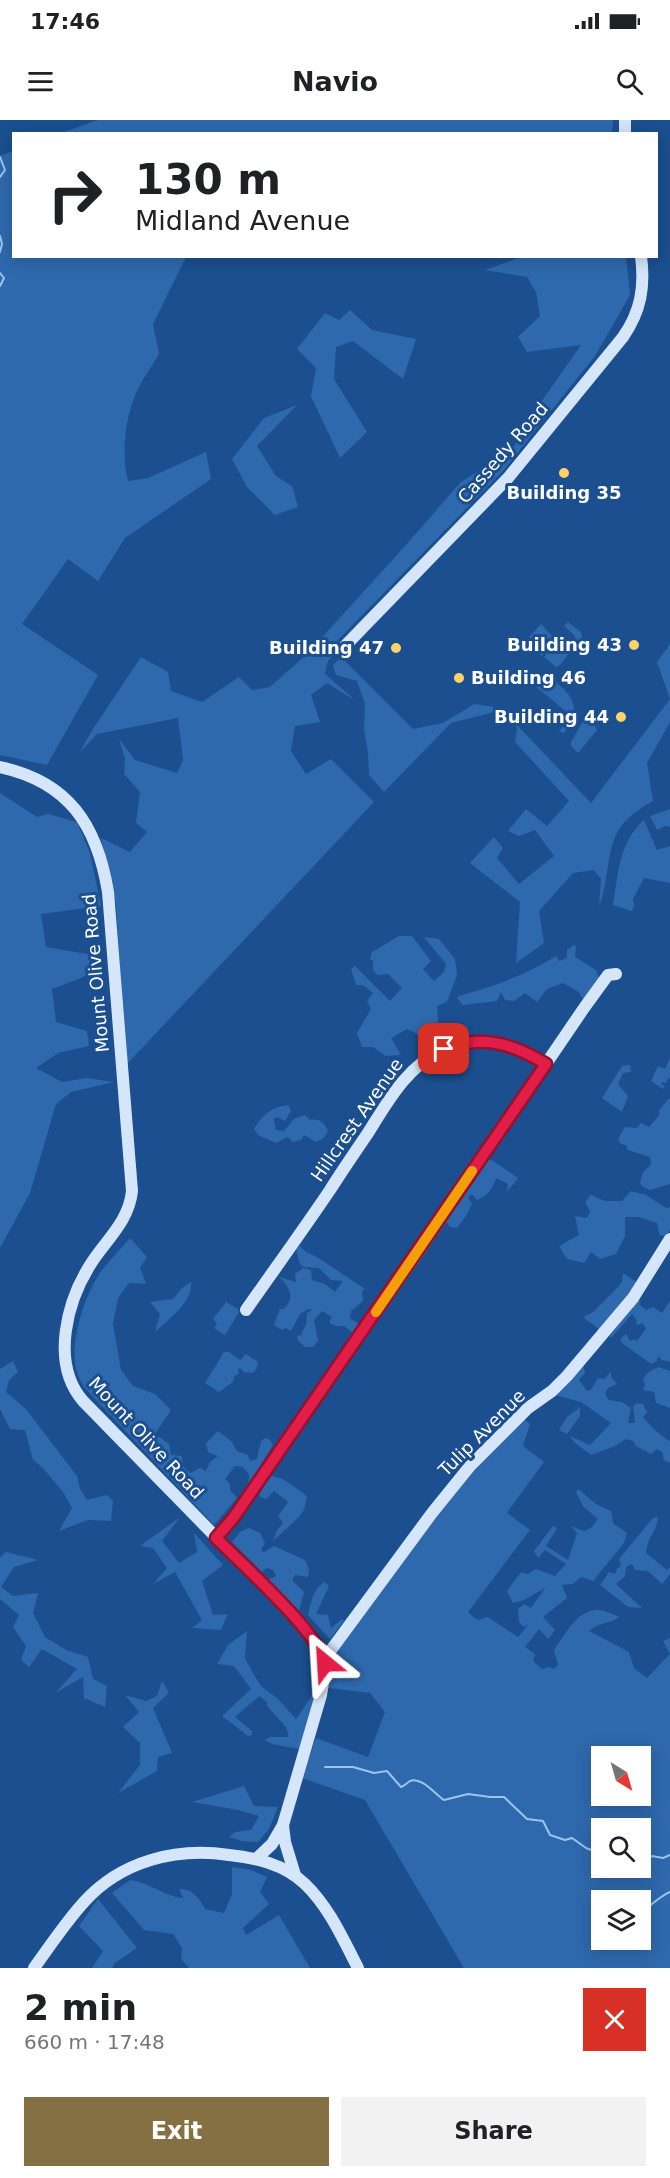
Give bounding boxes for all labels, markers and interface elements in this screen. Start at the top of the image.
text: 17:46 [30,9,100,34]
icon: menu [24,65,57,98]
icon: search [613,65,646,98]
text: Navio [292,66,378,97]
text: 130 m [135,155,281,204]
icon: right [36,156,114,234]
text: Midland Avenue [135,205,350,236]
street label: Cassedy Road [453,398,552,507]
marker: Building 35 [557,466,571,480]
place label: Building 35 [507,482,621,503]
place label: Building 43 [507,634,622,655]
place label: Building 47 [269,637,384,658]
marker: Building 43 [627,638,641,652]
marker: Building 47 [389,641,403,655]
place label: Building 46 [471,667,586,688]
marker: Building 46 [452,671,466,685]
place label: Building 44 [494,706,609,727]
marker: Building 44 [614,710,628,724]
street label: Mount Olive Road [78,893,113,1053]
pin [418,1023,469,1074]
icon: arrive [427,1032,460,1065]
street label: Hillcrest Avenue [306,1054,407,1185]
street label: Mount Olive Road [84,1372,208,1503]
street label: Tulip Avenue [433,1385,529,1481]
position arrow [293,1631,357,1695]
north arrow [591,1746,651,1806]
map controls [591,1746,651,1950]
button: search [591,1818,651,1878]
button: layers [591,1890,651,1950]
text: 2 min [24,1987,137,2028]
button: close [583,1988,646,2051]
text: 660 m · 17:48 [24,2030,165,2054]
button: Exit [24,2097,329,2166]
button: Share [341,2097,646,2166]

